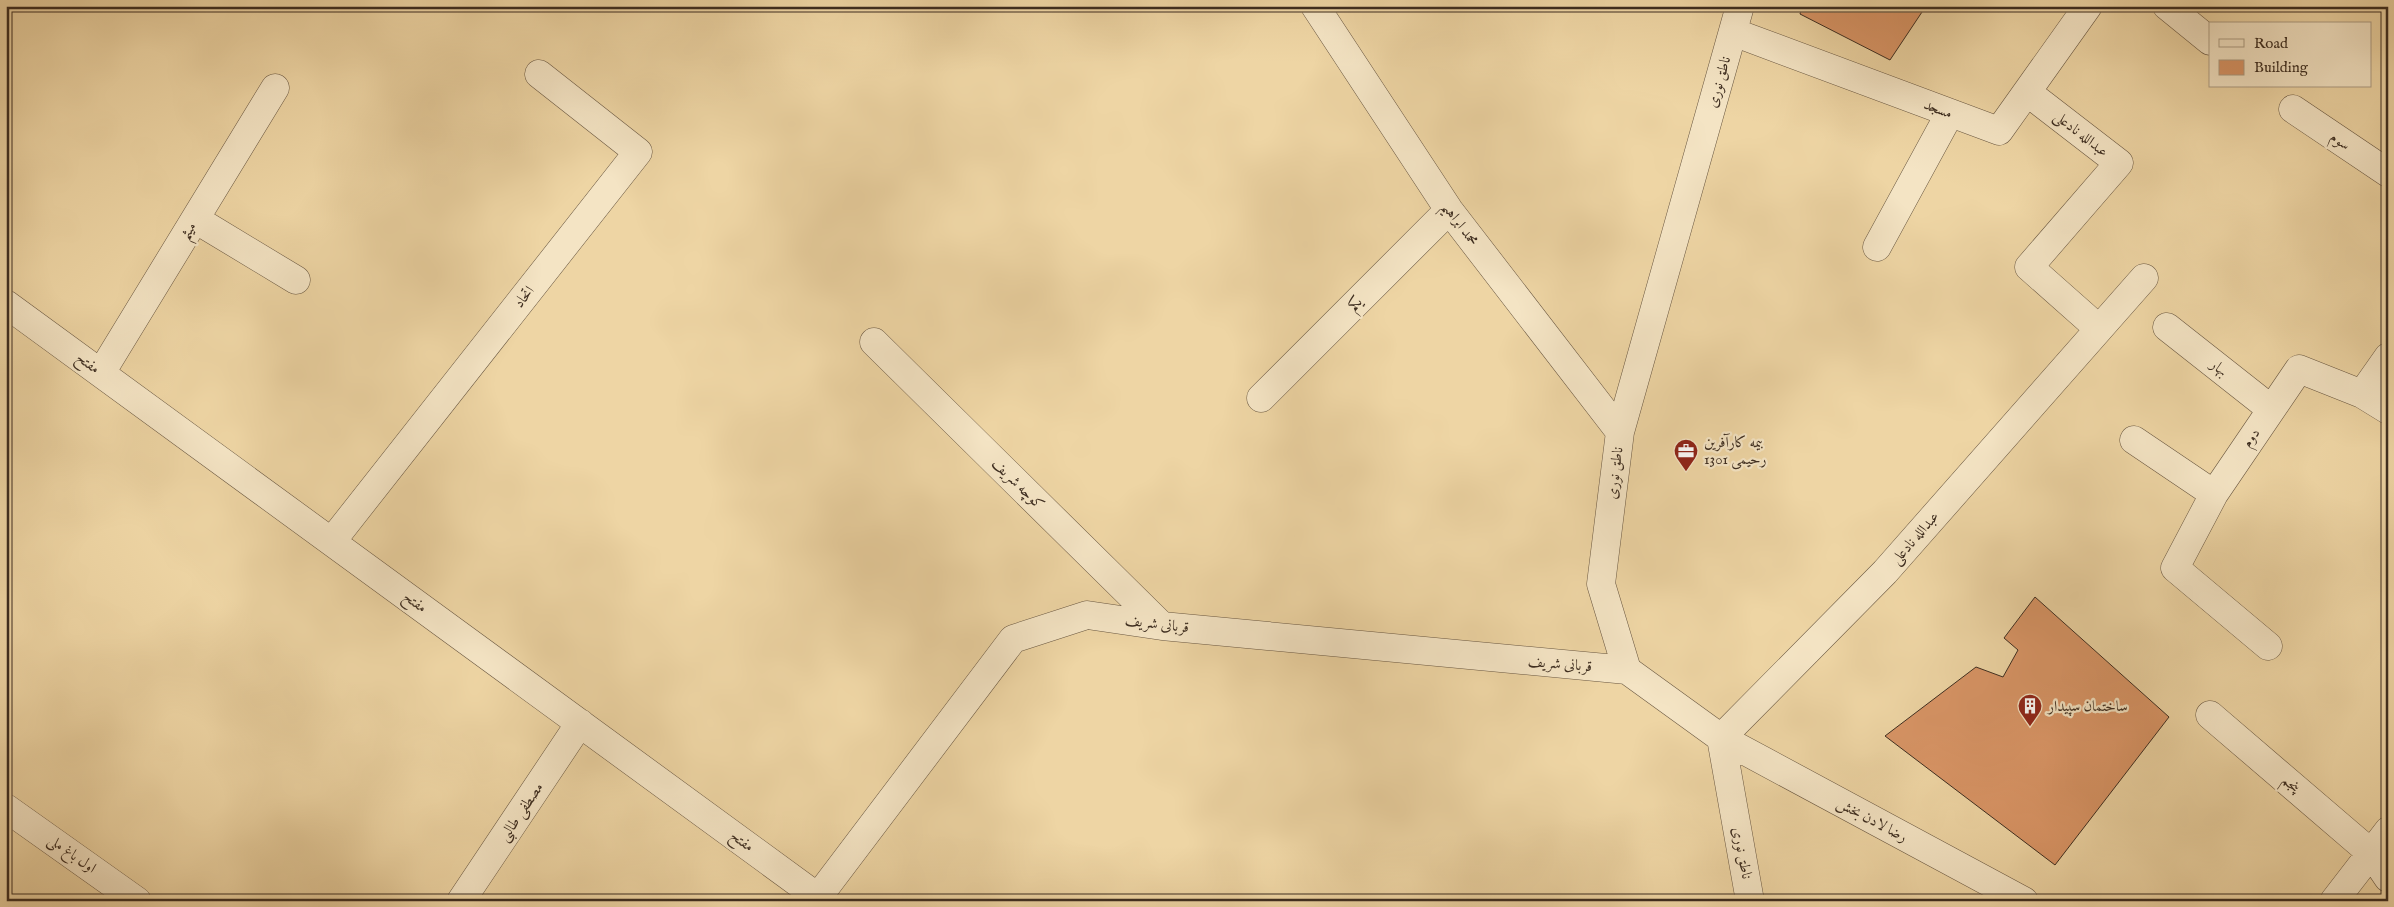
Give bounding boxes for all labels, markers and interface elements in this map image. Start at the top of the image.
legend [2209,22,2372,88]
text: Road [2254,34,2289,53]
street label: ناطق نوری [1703,54,1735,110]
text: Building [2254,58,2309,77]
street label: مسجد [1921,95,1955,123]
street label: عبدالله نادعلی [2049,107,2112,162]
street label: سوم [2325,127,2354,157]
street label: محمد ابراهیم [1433,198,1483,253]
street label: میثم [175,218,205,246]
street label: اتحاد [509,282,539,312]
street label: یکم [1344,292,1370,318]
street label: مفتح [70,348,104,381]
street label: بهار [2205,354,2232,381]
street label: دوم [2238,425,2267,453]
place label: بیمه کارآفرین 1301 رحیمی [1704,433,1767,470]
office icon: بیمه کارآفرین 1301 رحیمی [1673,438,1699,472]
street label: ناطق نوری [1602,446,1628,500]
street label: کوچه شریف [987,454,1048,515]
street label: عبدالله نادعلی [1887,508,1944,569]
street label: مفتح [397,587,431,620]
street label: قربانی شریف [1124,611,1190,637]
street label: قربانی شریف [1527,652,1593,676]
building icon: ساختمان سپیدار [2017,693,2043,727]
place label: ساختمان سپیدار [2046,697,2128,717]
street label: پنجم [2275,771,2305,801]
street label: مصطفی طالبی [494,779,549,846]
street label: رضا لادن بخش [1833,793,1911,847]
street label: ناطق نوری [1728,825,1756,881]
street label: مفتح [724,826,758,859]
street label: اول باغ ملی [42,830,100,880]

